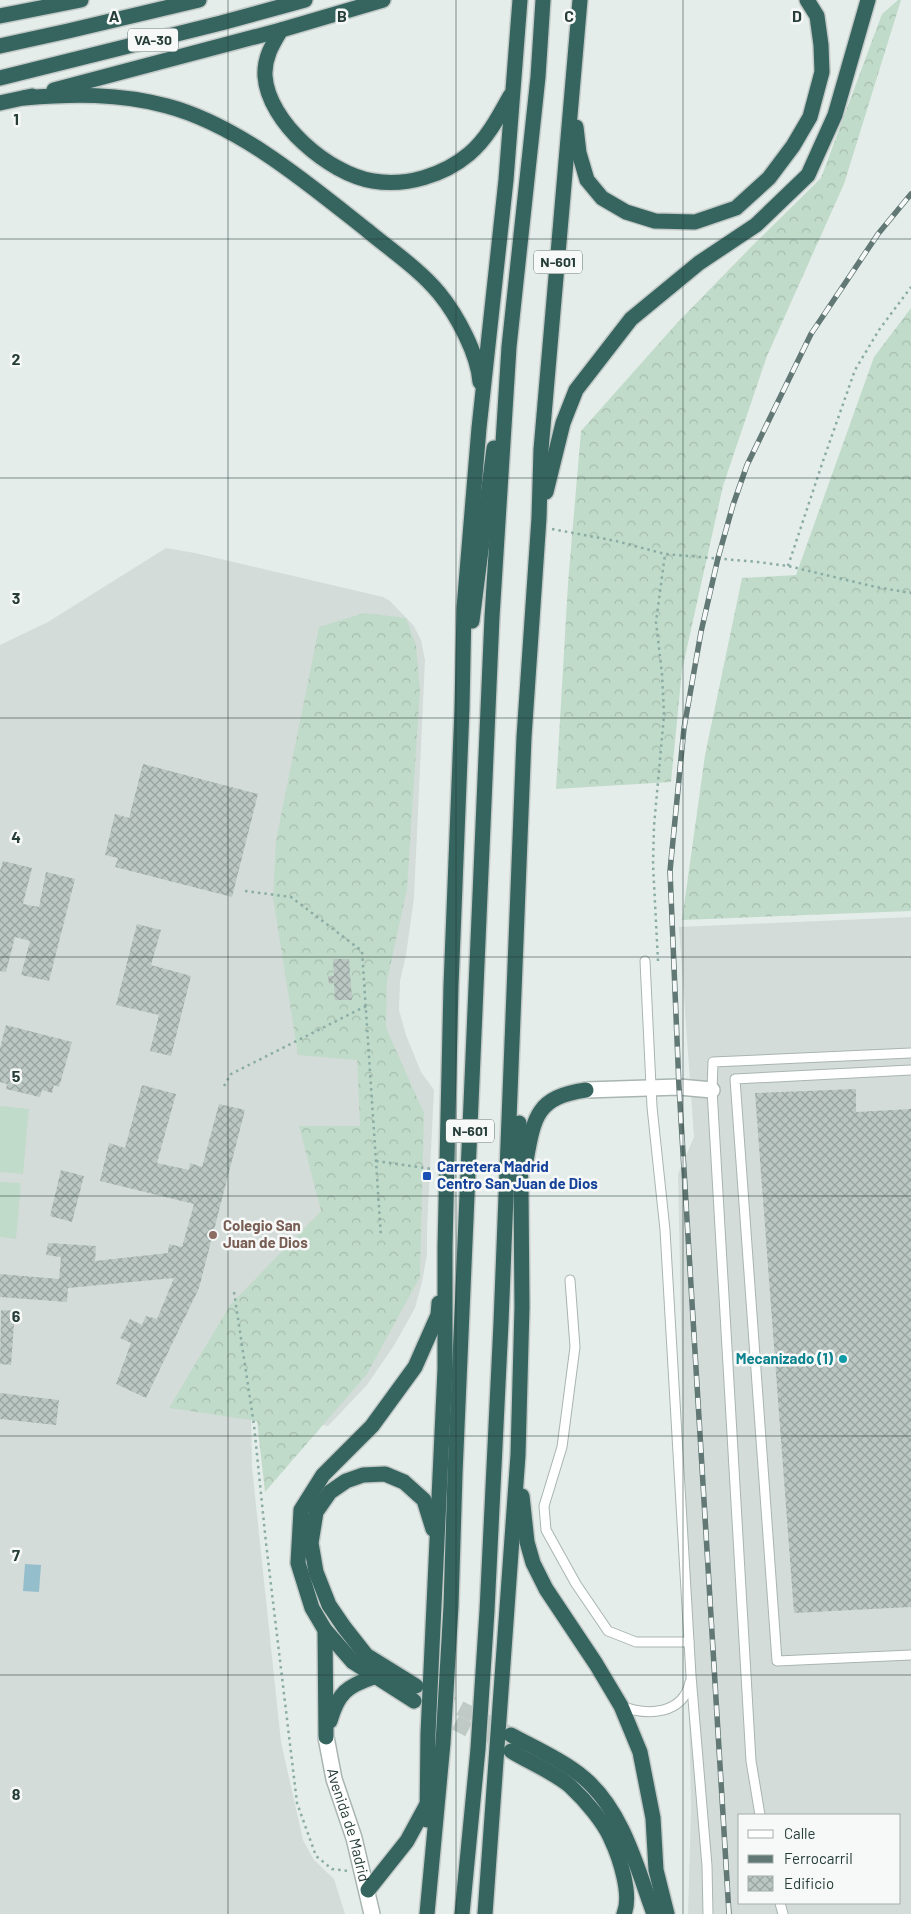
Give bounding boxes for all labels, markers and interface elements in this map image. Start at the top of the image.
text: A [109,6,120,25]
text: B [337,6,347,25]
text: C [564,6,574,25]
text: D [792,6,802,25]
road number: VA-30 [128,28,178,52]
text: 1 [13,109,19,128]
road number: N-601 [534,250,582,274]
text: 2 [12,349,21,368]
text: 3 [12,588,20,607]
text: 4 [11,827,21,846]
text: 5 [12,1066,21,1085]
road number: N-601 [446,1120,494,1142]
place label: Carretera Madrid Centro San Juan de Dios [437,1157,598,1192]
marker: Carretera Madrid Centro San Juan de Dios [421,1170,433,1182]
place label: Colegio San Juan de Dios [223,1216,308,1251]
marker: Colegio San Juan de Dios [207,1229,219,1241]
text: 6 [12,1306,21,1325]
place label: Mecanizado (1) [736,1349,834,1367]
marker: Mecanizado (1) [837,1353,849,1365]
text: 7 [12,1545,20,1564]
street label: Avenida de Madrid [324,1767,374,1883]
text: 8 [12,1784,21,1803]
legend [738,1814,901,1904]
text: Calle [784,1824,816,1842]
text: Ferrocarril [784,1849,853,1867]
text: Edificio [784,1874,834,1892]

